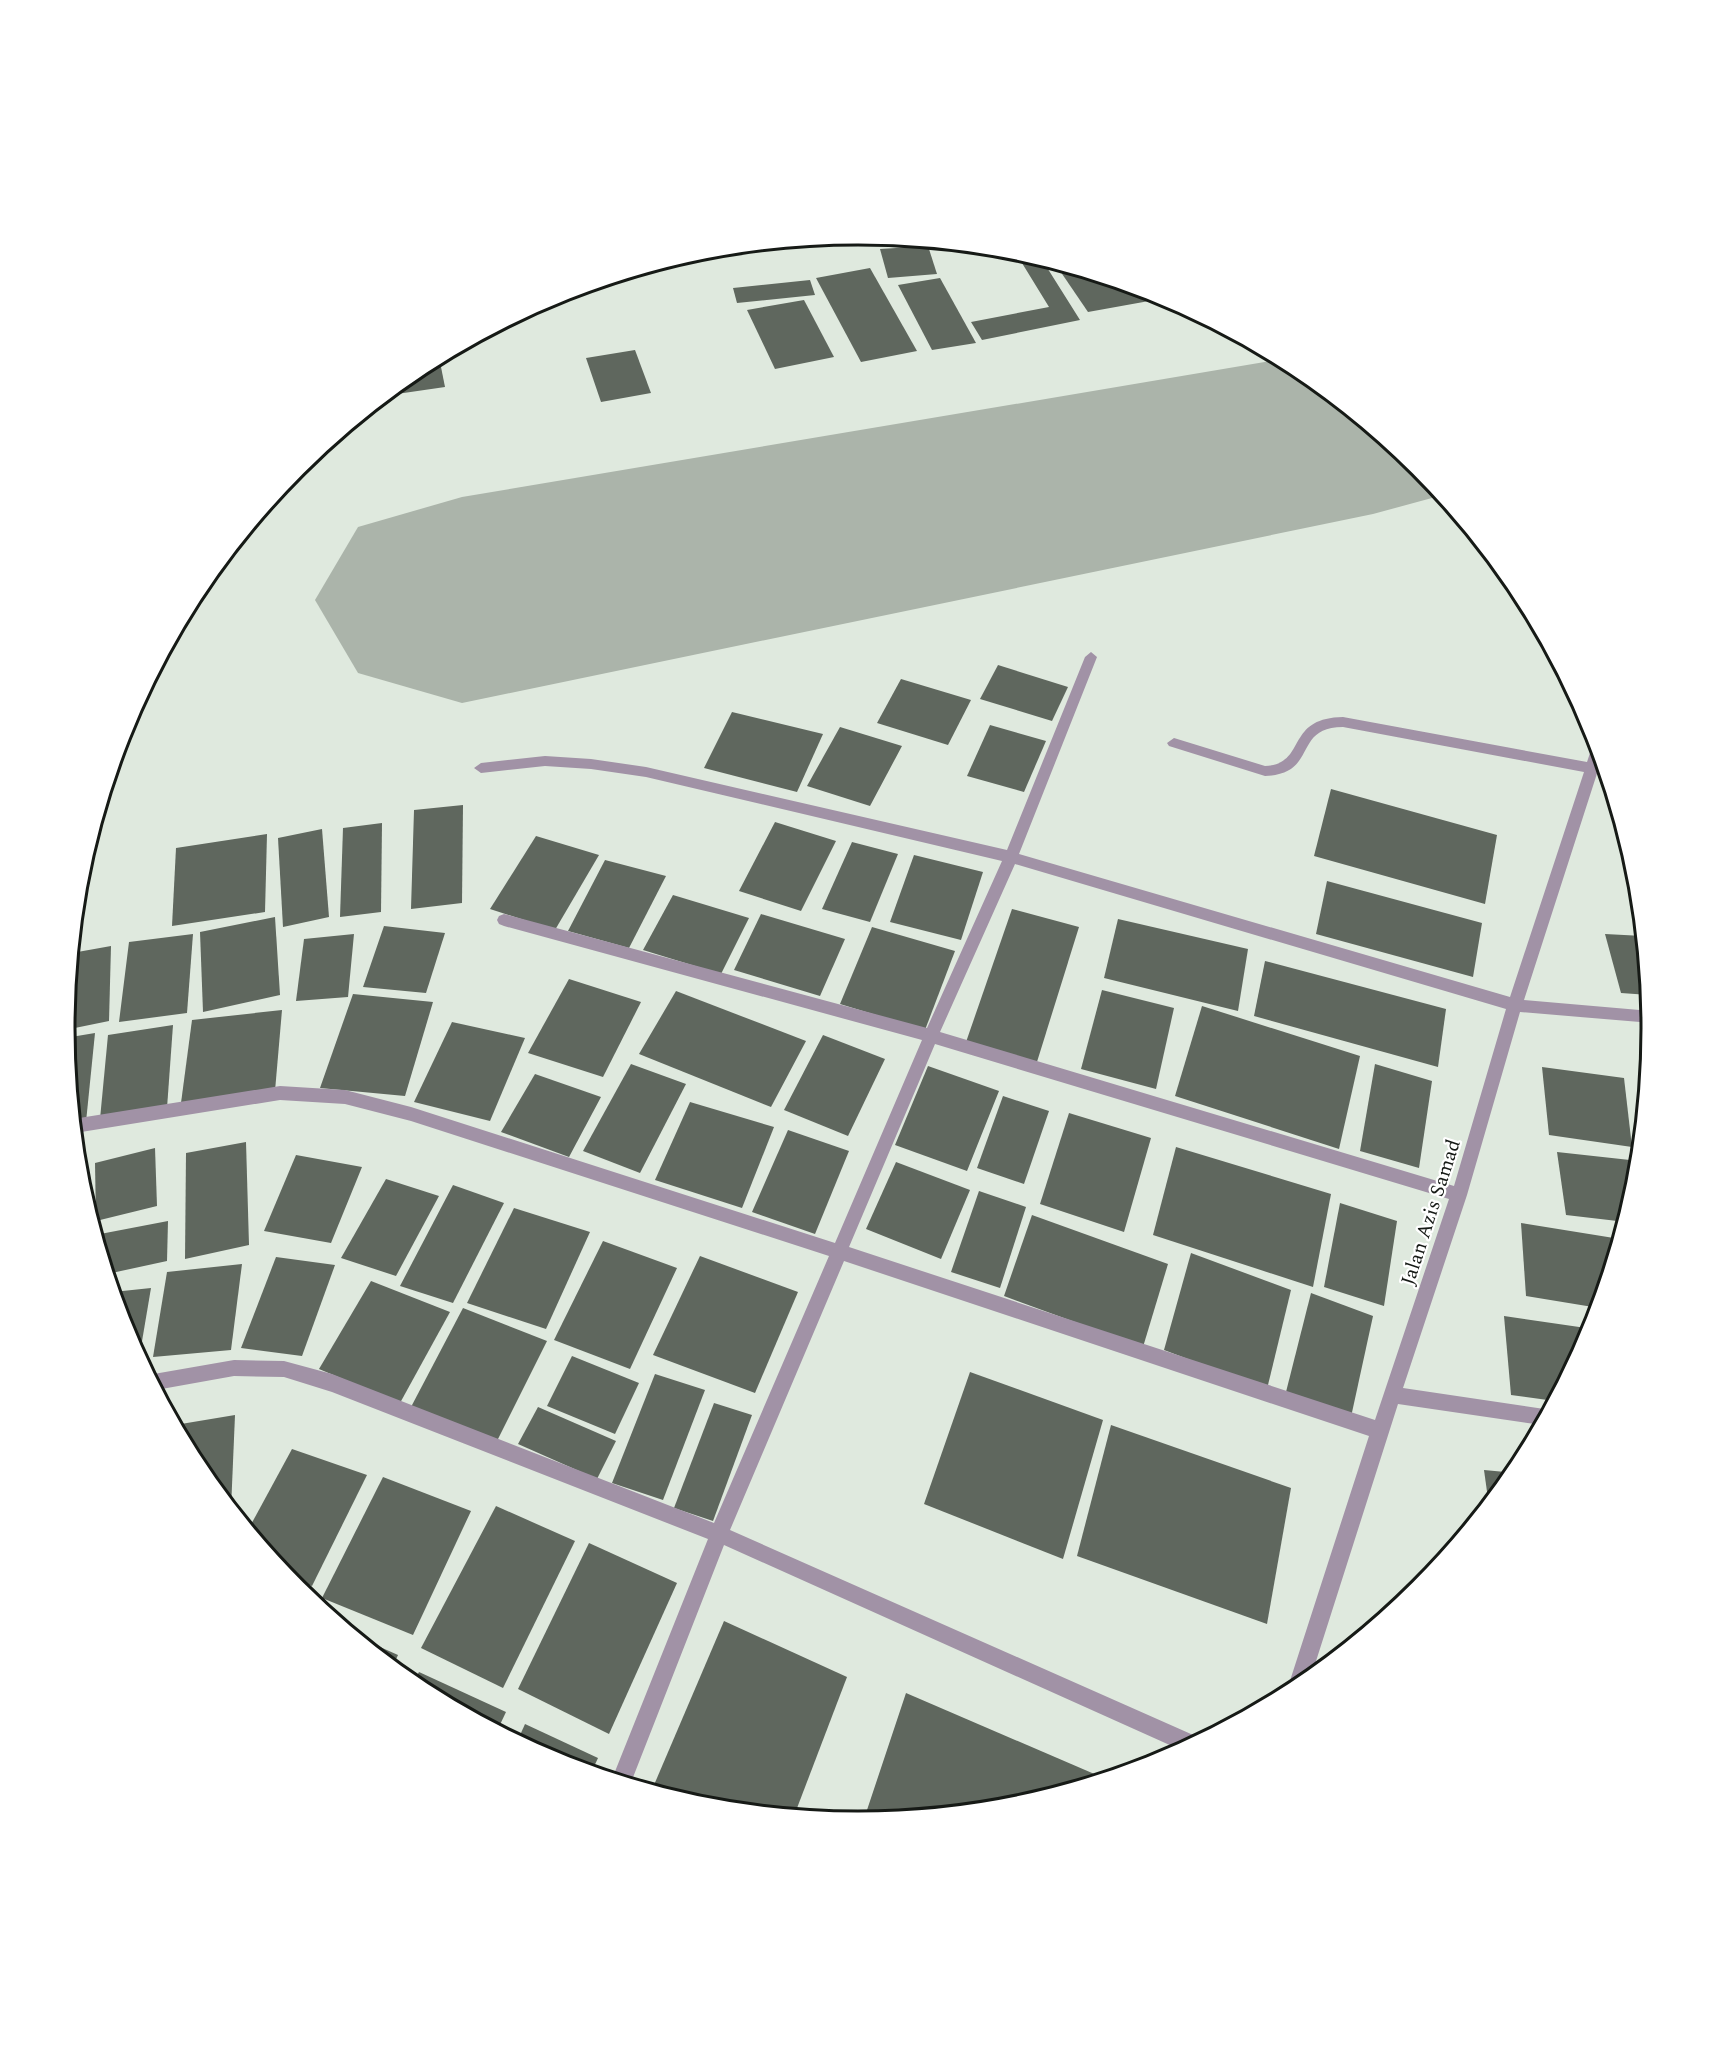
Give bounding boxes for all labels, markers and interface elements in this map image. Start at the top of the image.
street label: Jalan Azis Samad [1393,1135,1469,1289]

